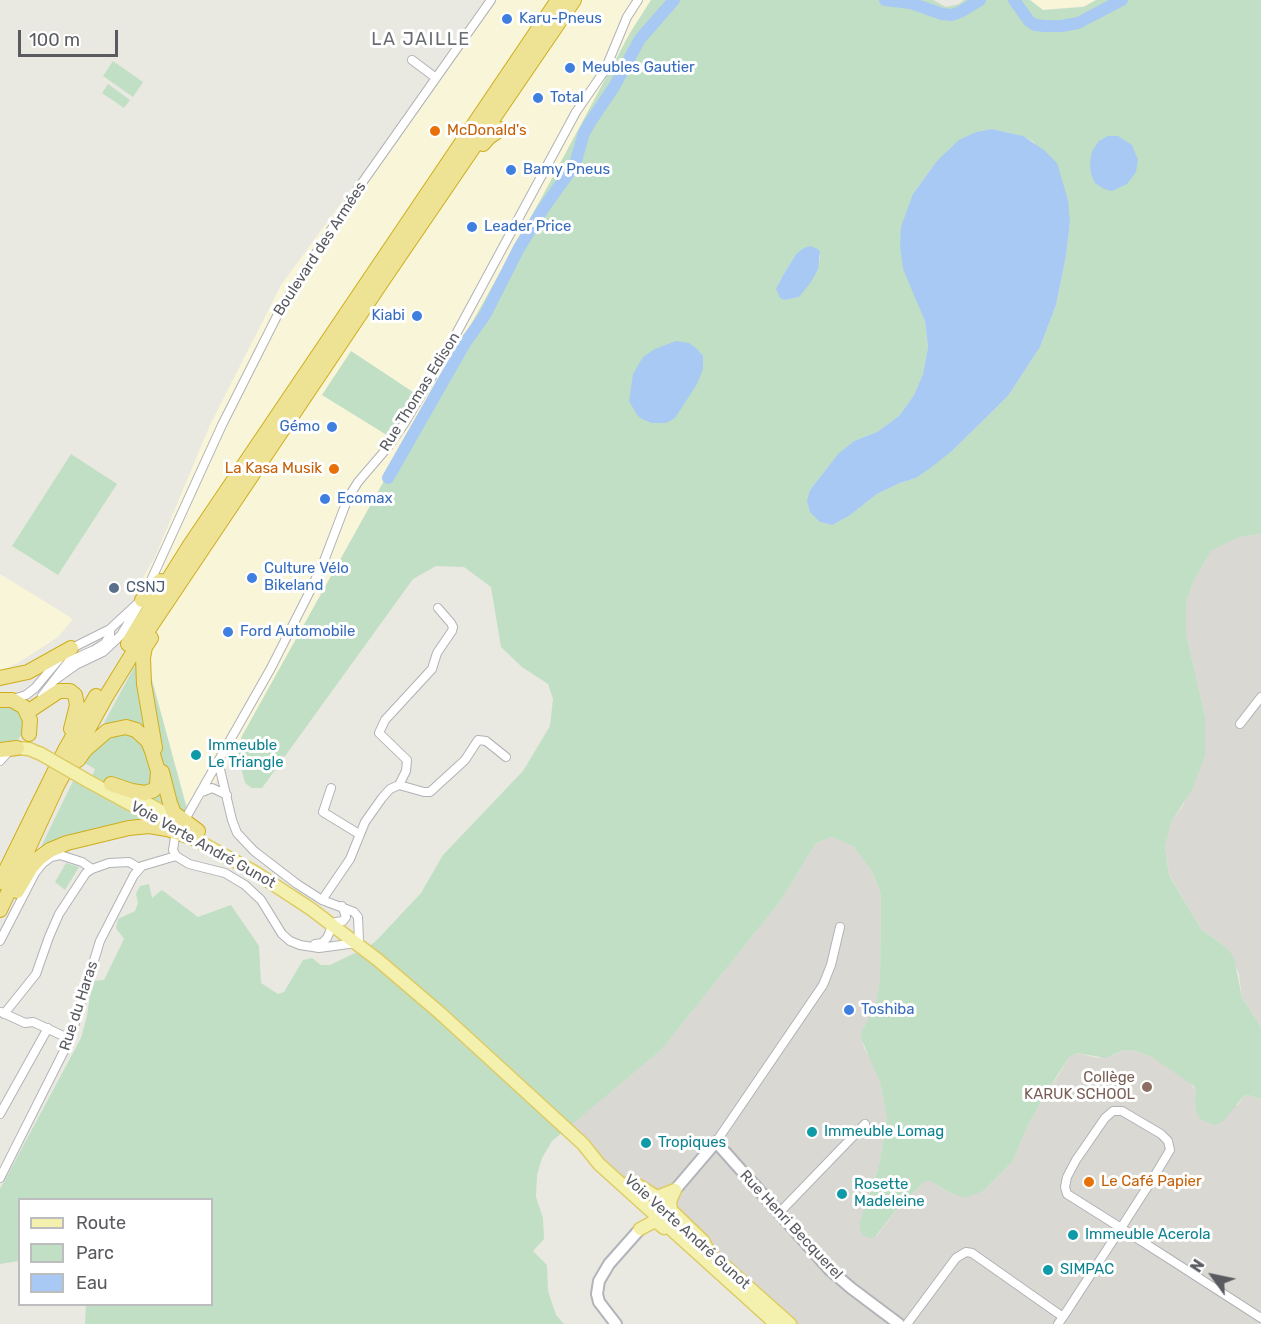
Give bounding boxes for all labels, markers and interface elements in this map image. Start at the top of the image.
place label: Karu-Pneus [519,10,602,28]
marker: Karu-Pneus [500,12,514,26]
scale bar [21,18,122,56]
text: 100 m [29,29,80,51]
district label: LA JAILLE [371,29,471,51]
place label: Meubles Gautier [582,59,695,77]
marker: Meubles Gautier [563,61,577,75]
place label: Total [550,89,584,107]
marker: Total [531,91,545,105]
place label: McDonald's [447,122,527,140]
marker: McDonald's [428,124,442,138]
place label: Bamy Pneus [523,161,610,179]
marker: Bamy Pneus [504,163,518,177]
street label: Boulevard des Armées [270,179,370,319]
place label: Leader Price [484,218,571,236]
marker: Leader Price [465,220,479,234]
place label: Kiabi [372,307,405,325]
marker: Kiabi [410,309,424,323]
street label: Rue Thomas Edison [376,329,464,455]
place label: Gémo [279,418,320,436]
marker: Gémo [325,420,339,434]
place label: La Kasa Musik [225,460,322,478]
marker: La Kasa Musik [327,462,341,476]
place label: Ecomax [337,490,393,508]
marker: Ecomax [318,492,332,506]
place label: Culture Vélo Bikeland [264,560,349,595]
marker: Culture Vélo Bikeland [245,571,259,585]
place label: CSNJ [126,579,165,597]
marker: CSNJ [107,581,121,595]
place label: Ford Automobile [240,623,355,641]
marker: Ford Automobile [221,625,235,639]
place label: Immeuble Le Triangle [208,737,284,772]
marker: Immeuble Le Triangle [189,748,203,762]
street label: Voie Verte André Gunot [127,798,279,892]
street label: Rue du Haras [56,959,102,1053]
place label: Toshiba [861,1001,914,1019]
marker: Toshiba [842,1003,856,1017]
place label: Collège KARUK SCHOOL [1024,1069,1135,1104]
marker: Collège KARUK SCHOOL [1140,1080,1154,1094]
place label: Immeuble Lomag [824,1123,944,1141]
marker: Immeuble Lomag [805,1125,819,1139]
place label: Tropiques [658,1134,726,1152]
marker: Tropiques [639,1136,653,1150]
street label: Rue Henri Becquerel [736,1167,846,1283]
street label: Voie Verte André Gunot [620,1171,754,1293]
place label: Le Café Papier [1101,1173,1202,1191]
marker: Le Café Papier [1082,1175,1096,1189]
place label: Rosette Madeleine [854,1176,925,1211]
marker: Rosette Madeleine [835,1187,849,1201]
legend [18,1198,213,1306]
text: Route [76,1212,126,1234]
place label: Immeuble Acerola [1085,1226,1211,1244]
marker: Immeuble Acerola [1066,1228,1080,1242]
text: Parc [76,1242,114,1264]
north arrow [1183,1246,1243,1306]
text: N [1186,1256,1209,1276]
place label: SIMPAC [1060,1261,1114,1279]
marker: SIMPAC [1041,1263,1055,1277]
text: Eau [76,1272,108,1294]

